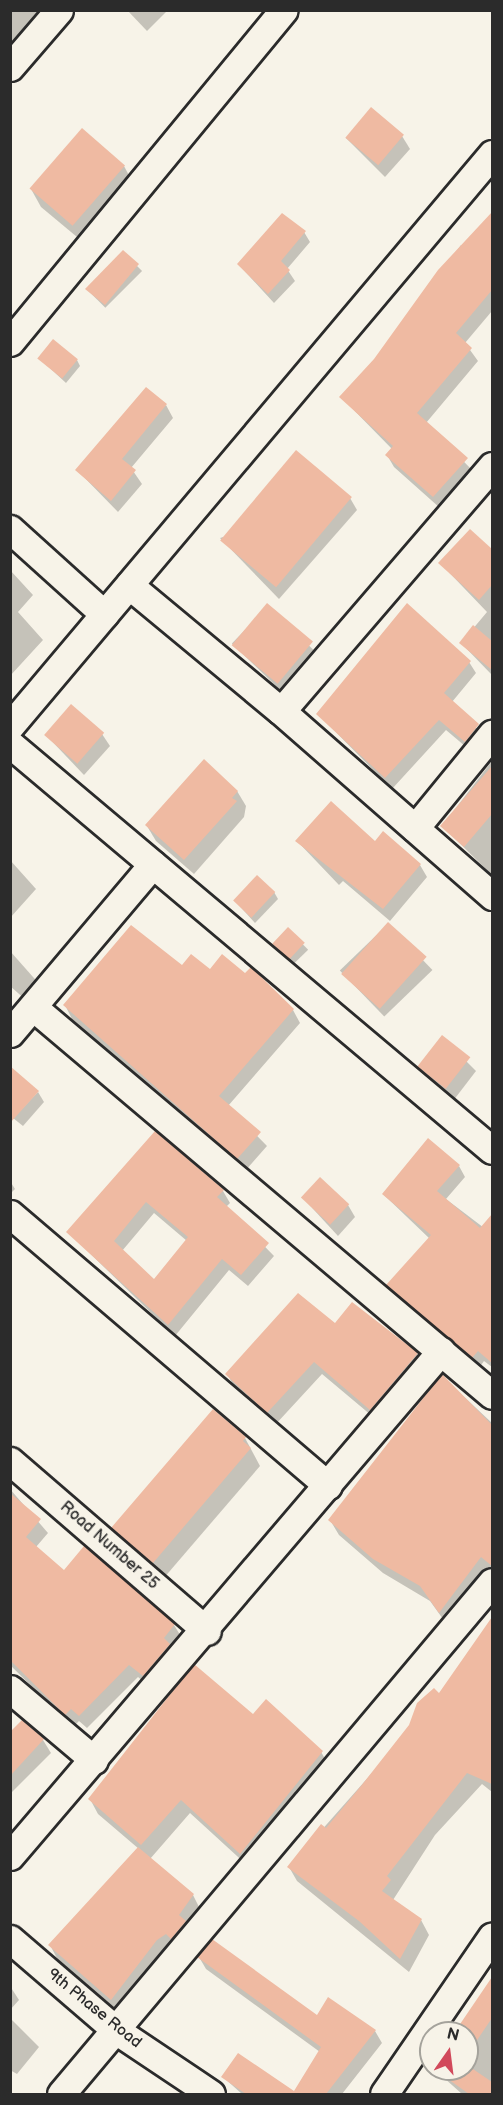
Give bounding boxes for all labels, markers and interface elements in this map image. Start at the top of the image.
street label: Road Number 25 [56,1498,162,1594]
street label: 9th Phase Road [43,1965,145,2053]
north arrow [419,2021,479,2081]
text: N [445,2024,461,2046]

